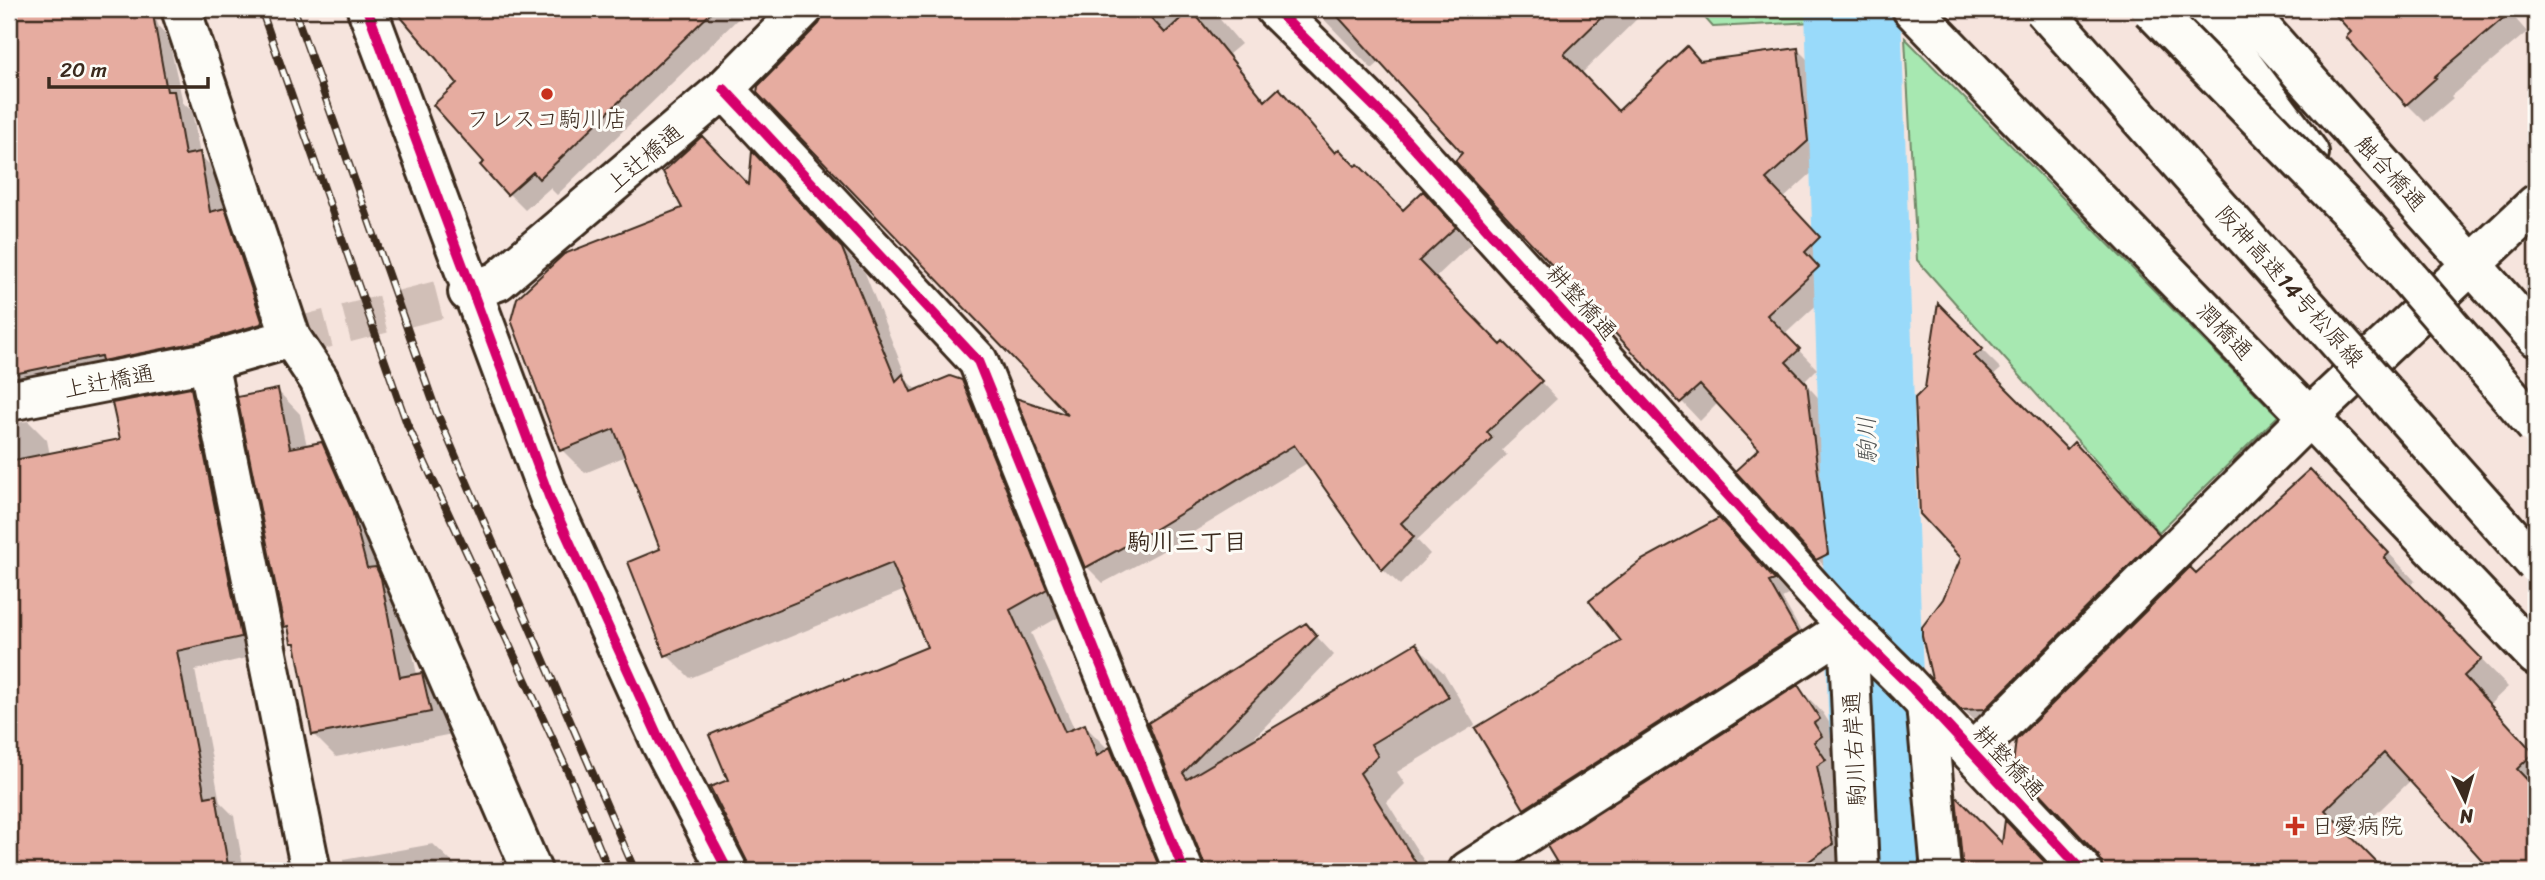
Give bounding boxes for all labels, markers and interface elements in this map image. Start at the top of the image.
scale bar [49,46,208,90]
text: 20 m [60,51,107,89]
marker: フレスコ駒川店 [539,86,555,102]
place label: フレスコ駒川店 [467,99,628,140]
street label: 上辻橋通 [596,113,693,204]
street label: 触合橋通 [2345,125,2437,221]
street label: 阪神高速14号松原線 [2205,195,2375,377]
street label: 耕整橋通 [1536,254,1628,350]
street label: 潤橋通 [2186,292,2263,370]
street label: 上辻橋通 [60,353,158,410]
water label: 駒川 [1845,415,1889,465]
district label: 駒川三丁目 [1127,521,1247,563]
street label: 駒川右岸通 [1831,690,1878,807]
street label: 耕整橋通 [1962,715,2055,810]
north arrow [2430,764,2500,834]
text: N [2458,799,2475,834]
place label: 日愛病院 [2311,806,2403,847]
marker: 日愛病院 [2285,816,2305,836]

